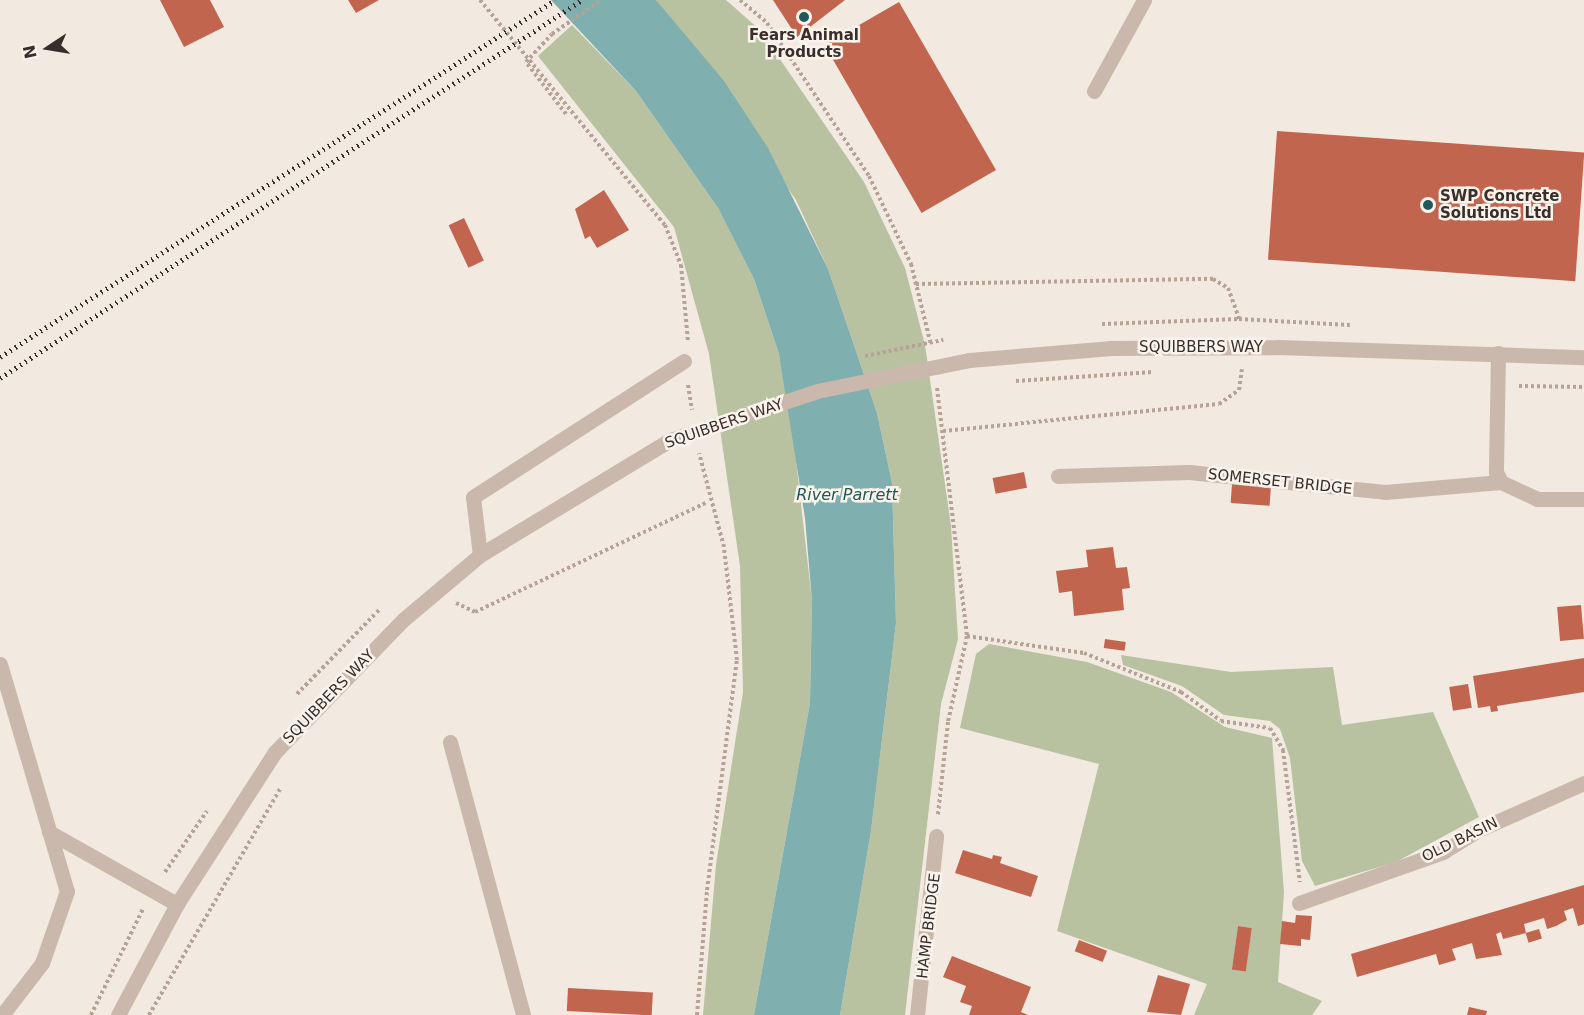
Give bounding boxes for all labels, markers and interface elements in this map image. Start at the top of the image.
marker: Fears Animal Products [797,10,811,24]
north arrow [18,18,78,78]
place label: Fears Animal Products [749,26,859,61]
text: N [19,43,41,60]
place label: SWP Concrete Solutions Ltd [1440,187,1559,222]
marker: SWP Concrete Solutions Ltd [1421,198,1435,212]
street label: SQUIBBERS WAY [1139,339,1263,357]
street label: SQUIBBERS WAY [663,395,785,453]
street label: SOMERSET BRIDGE [1207,465,1353,499]
water label: River Parrett [796,485,898,505]
street label: SQUIBBERS WAY [280,646,378,748]
street label: OLD BASIN [1419,814,1501,866]
street label: HAMP BRIDGE [914,872,944,980]

